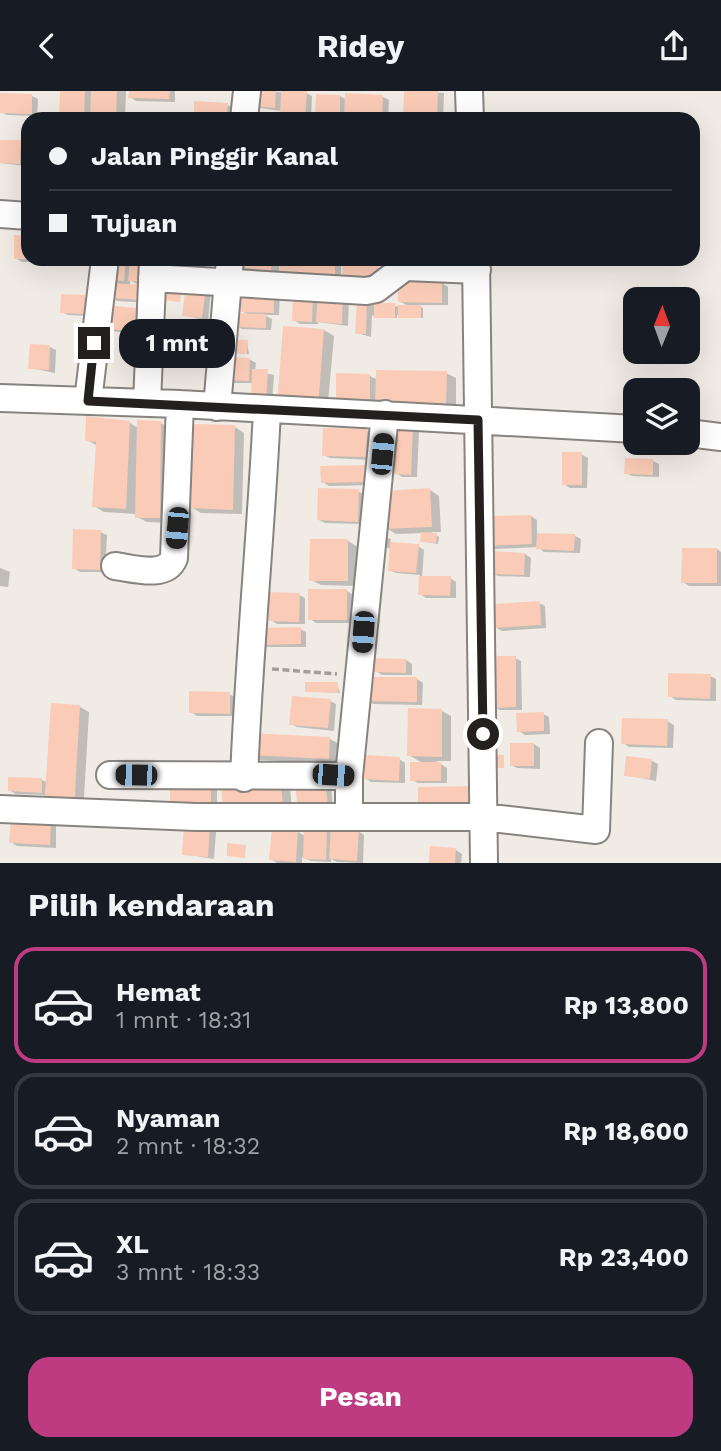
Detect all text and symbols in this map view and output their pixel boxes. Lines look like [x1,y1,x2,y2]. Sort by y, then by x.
icon: back [28,27,66,65]
text: Ridey [317,27,404,65]
icon: share [655,27,693,65]
text: Jalan Pinggir Kanal [91,141,338,171]
text: Tujuan [91,208,177,238]
north arrow [623,287,700,364]
map controls [623,287,700,455]
callout: 1 mnt [119,319,234,367]
route end [78,327,110,359]
text: 1 mnt [146,330,208,357]
button: layers [623,378,700,455]
car [370,432,395,476]
car [165,506,190,550]
car [352,610,375,654]
route start [467,718,499,750]
car [312,763,355,787]
car [115,764,158,786]
text: Pilih kendaraan [28,886,275,924]
icon: car [32,974,95,1037]
text: Hemat [116,977,201,1007]
text: Rp 13,800 [564,990,689,1020]
text: 1 mnt · 18:31 [116,1007,251,1034]
icon: car [32,1100,95,1163]
text: Nyaman [116,1103,220,1133]
text: Rp 18,600 [563,1116,689,1146]
text: 2 mnt · 18:32 [116,1133,260,1160]
icon: car [32,1226,95,1289]
text: XL [116,1229,149,1259]
text: Rp 23,400 [559,1242,689,1272]
text: 3 mnt · 18:33 [116,1259,260,1286]
button: Pesan [28,1357,693,1437]

